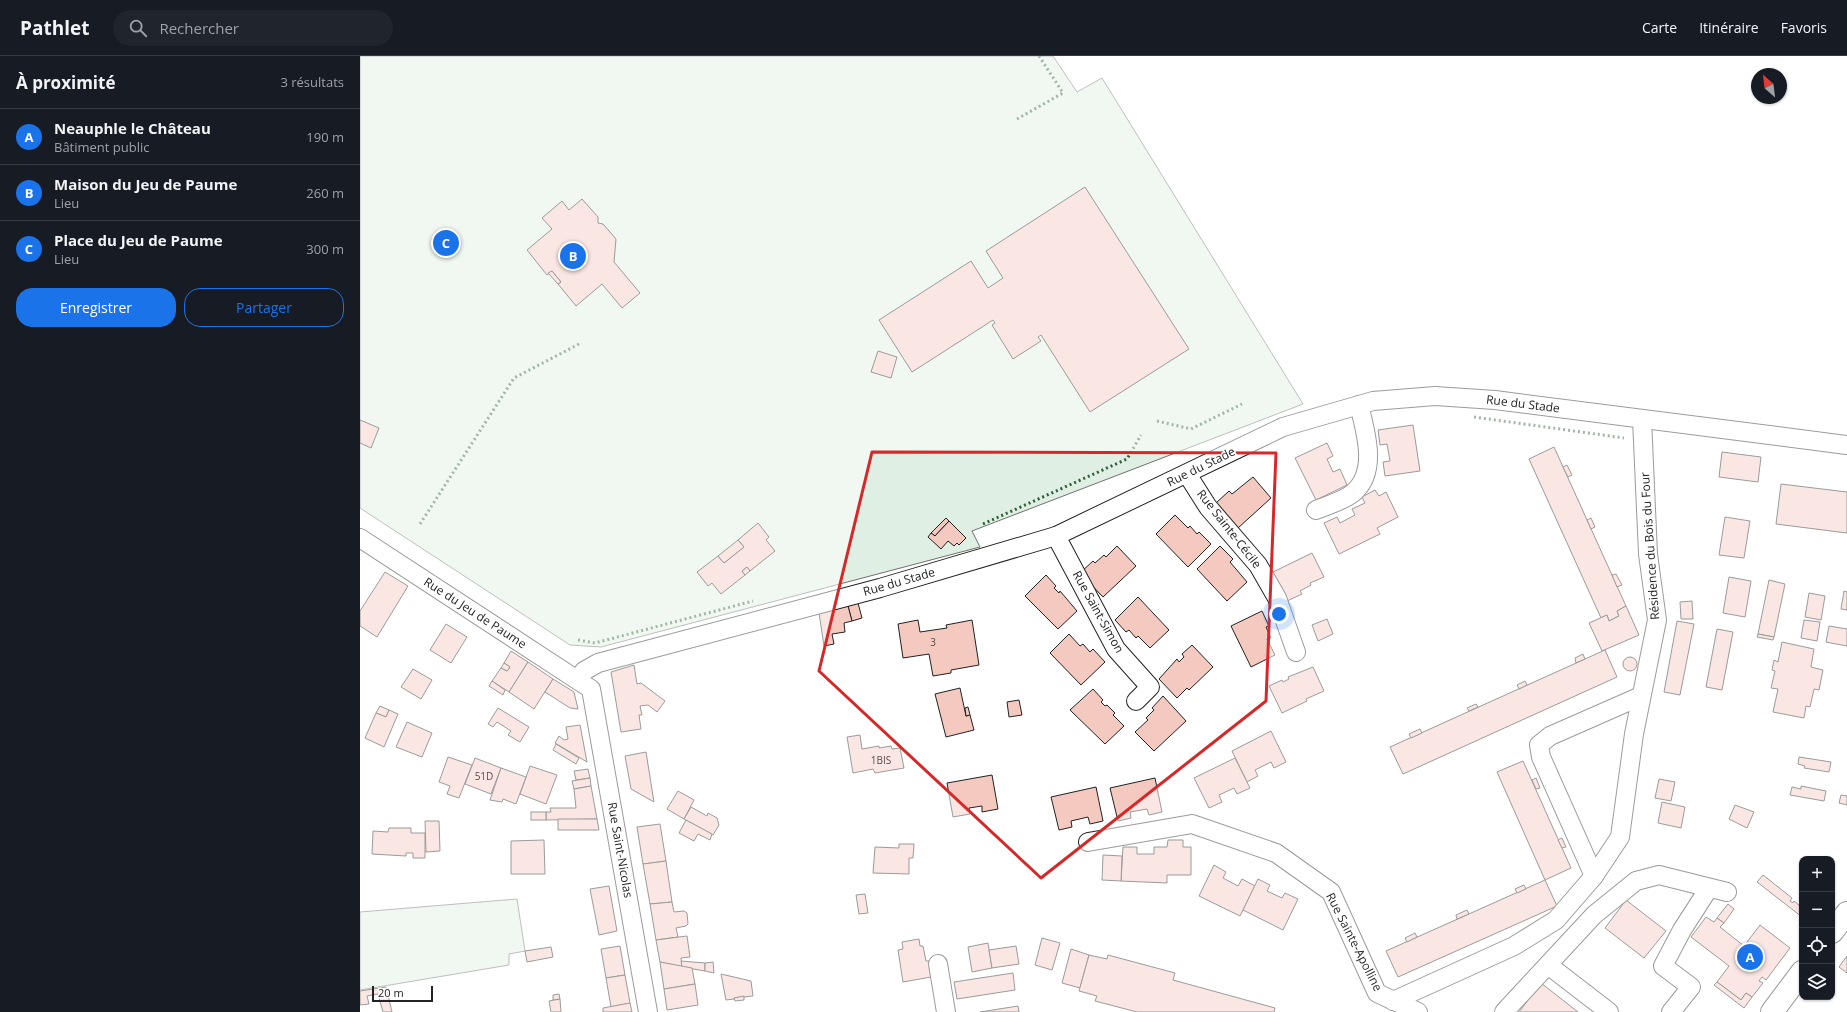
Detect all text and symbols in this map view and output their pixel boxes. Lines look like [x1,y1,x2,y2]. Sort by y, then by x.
search box [113,10,393,46]
text: Pathlet [20,15,89,41]
icon: search [127,17,149,39]
text: Rechercher [159,18,239,38]
text: Carte [1642,18,1677,37]
text: Itinéraire [1699,18,1759,37]
text: Favoris [1781,18,1827,37]
north arrow [1751,68,1787,104]
text: À proximité [16,71,115,94]
text: 3 résultats [280,73,344,91]
text: Neauphle le Château [54,118,211,138]
text: A [25,128,33,146]
text: 190 m [306,128,344,146]
text: Bâtiment public [54,138,150,156]
text: Maison du Jeu de Paume [54,174,237,194]
text: B [25,184,33,202]
text: 260 m [306,184,344,202]
text: Lieu [54,194,79,212]
pin: C [433,228,459,258]
text: Place du Jeu de Paume [54,230,223,250]
text: C [25,240,33,258]
text: 300 m [306,240,344,258]
pin: B [560,241,586,271]
text: Lieu [54,250,79,268]
button: Enregistrer [16,288,176,327]
button: Partager [184,288,344,327]
street label: Rue du Stade [1485,391,1561,416]
street label: Rue du Stade [1164,443,1238,490]
street label: Résidence du Bois du Four [1636,471,1663,620]
street label: Rue Sainte-Cécile [1193,486,1266,572]
street label: Rue du Stade [861,563,937,600]
street label: Rue Saint-Simon [1069,568,1128,656]
street label: Rue du Jeu de Paume [421,573,530,652]
your location [1269,604,1289,624]
house number: 3 [930,635,936,649]
house number: 1BIS [871,753,891,767]
house number: 51D [475,769,493,783]
street label: Rue Saint-Nicolas [604,801,637,899]
map controls [1799,856,1835,1000]
button: + [1799,856,1835,892]
street label: Rue Sainte-Apolline [1322,890,1387,994]
button: − [1799,892,1835,928]
button: locate [1799,928,1835,964]
pin: A [1737,942,1763,972]
button: layers [1799,964,1835,1000]
scale bar [372,984,433,1003]
text: 20 m [378,985,404,1000]

